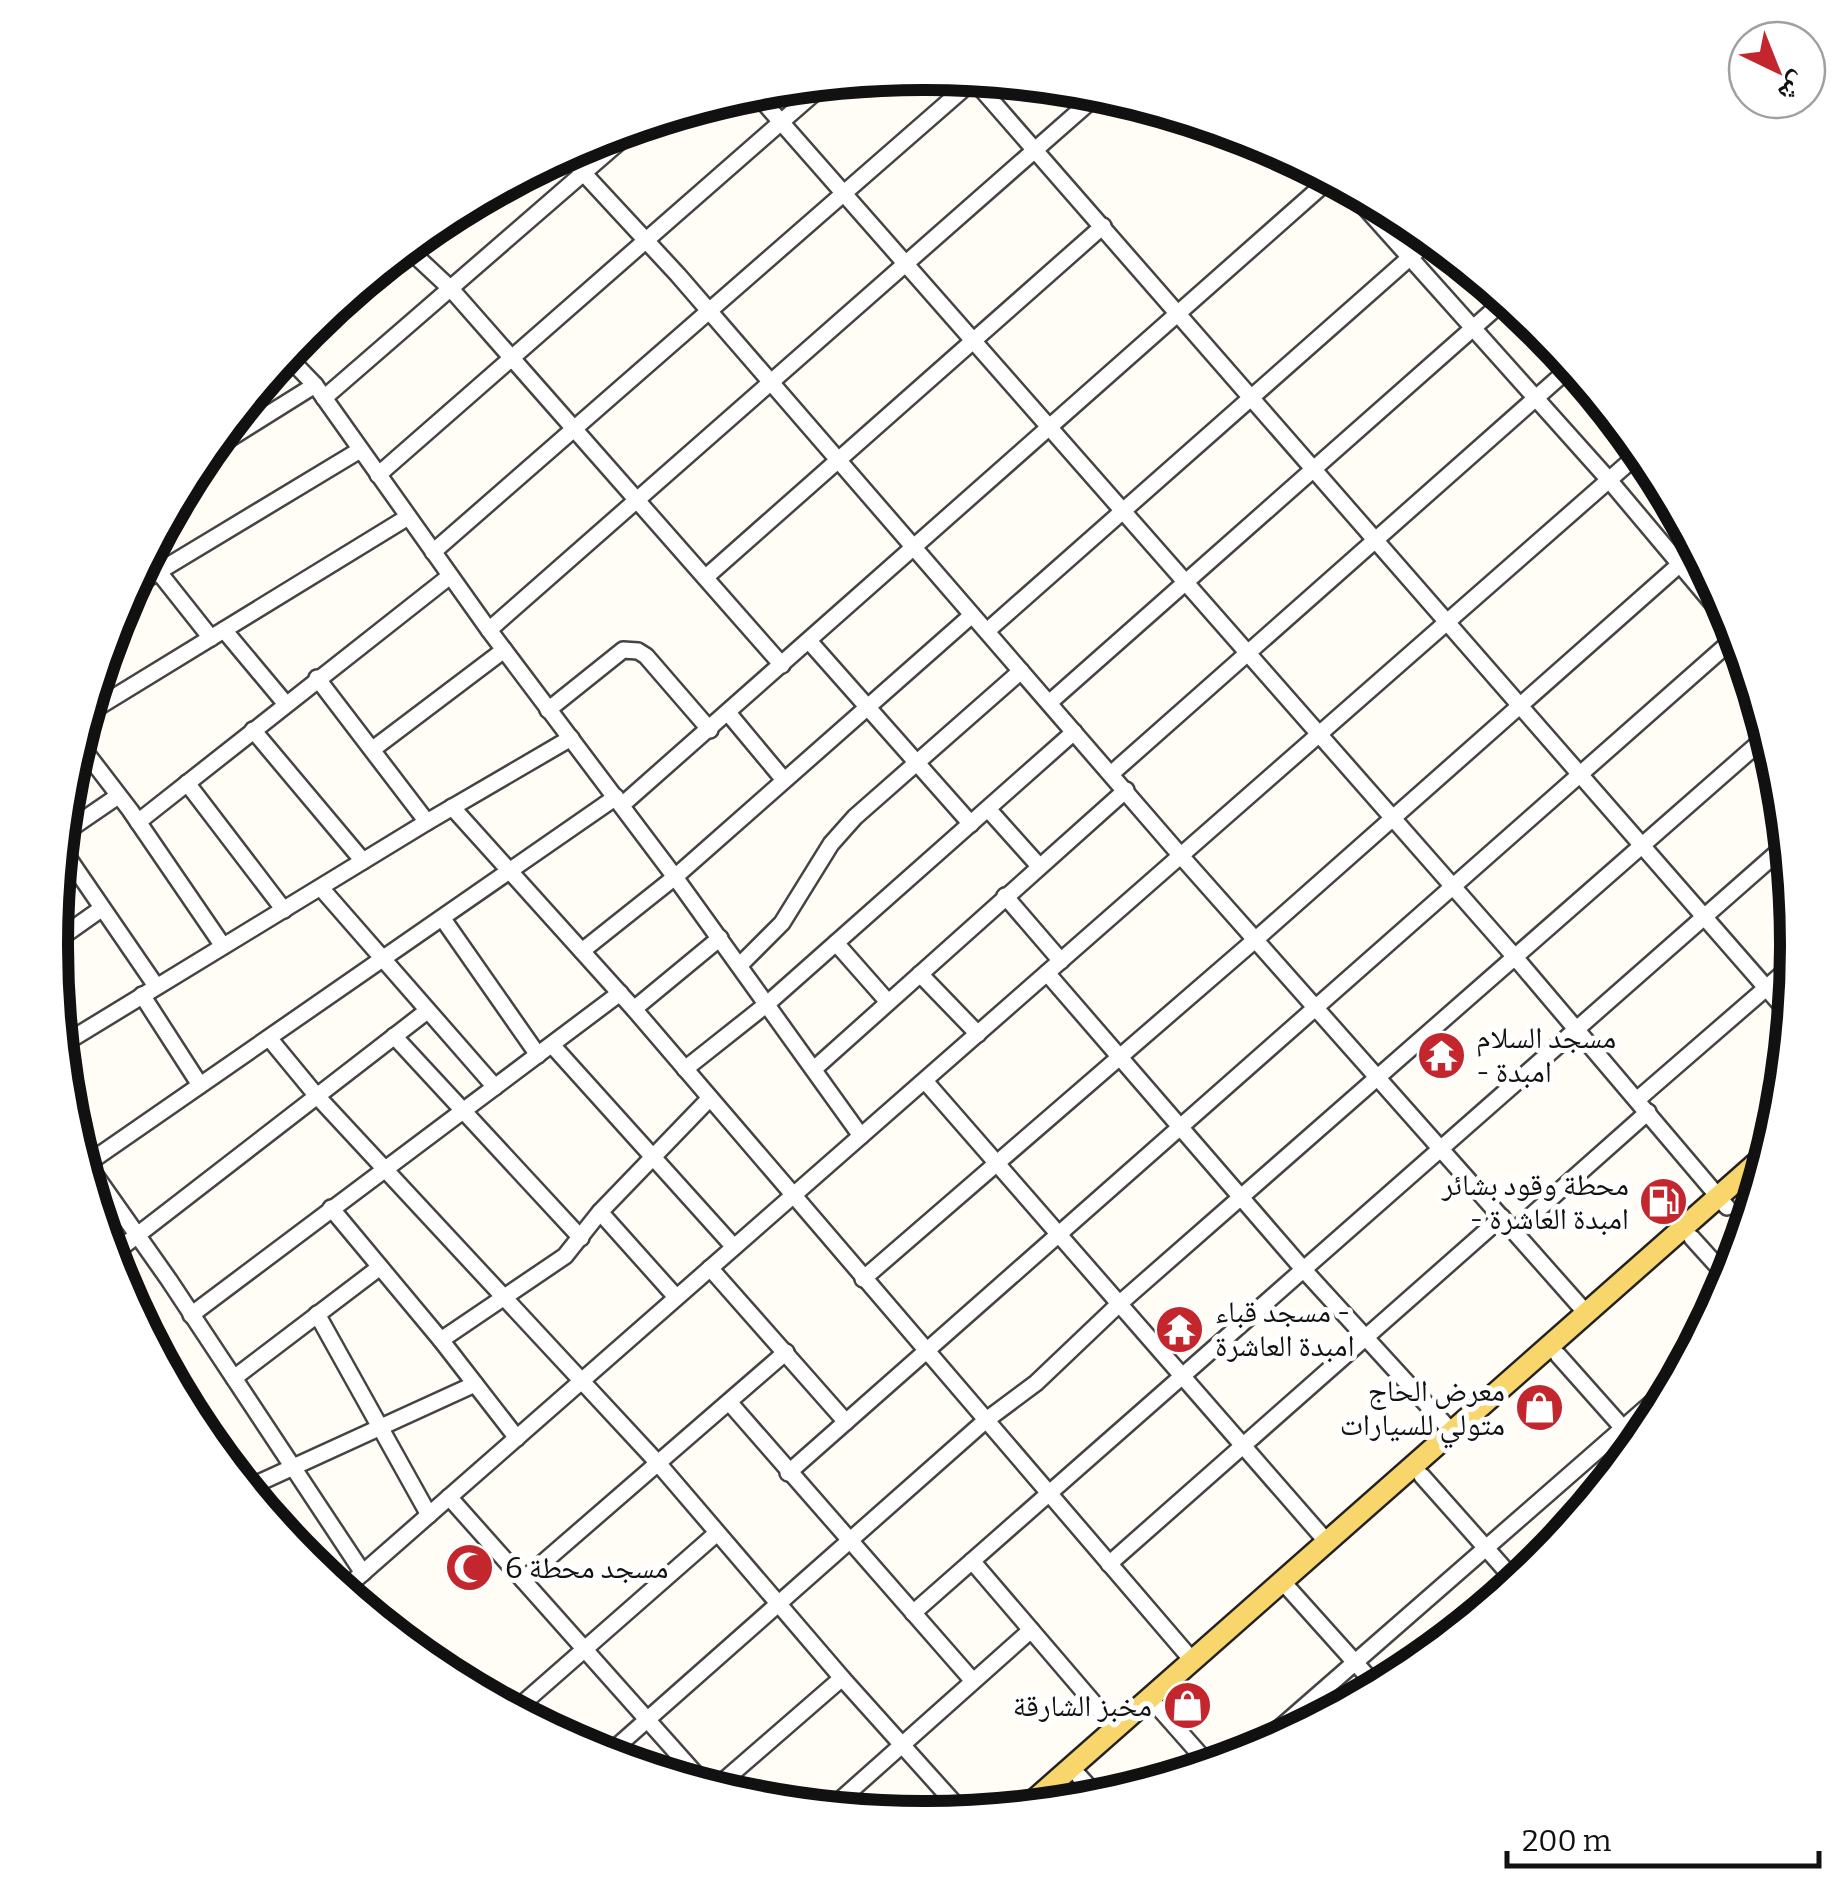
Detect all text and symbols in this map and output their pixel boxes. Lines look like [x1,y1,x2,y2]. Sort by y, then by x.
north arrow [1727,20,1827,120]
text: ش [1772,66,1816,110]
place label: مسجد السلام - امبدة [1476,1020,1616,1090]
temple icon: مسجد السلام - امبدة [1415,1029,1467,1081]
place label: محطة وقود بشائر - امبدة العاشرة [1441,1167,1629,1237]
fuel station icon: محطة وقود بشائر - امبدة العاشرة [1638,1176,1690,1228]
place label: مسجد قباء - امبدة العاشرة [1215,1294,1355,1364]
temple icon: مسجد قباء - امبدة العاشرة [1154,1303,1206,1355]
place label: معرض الحاج متولي للسيارات [1340,1373,1505,1449]
shop icon: معرض الحاج متولي للسيارات [1514,1382,1566,1434]
mosque icon: مسجد محطة 6 [444,1542,496,1594]
place label: مسجد محطة 6 [505,1550,669,1586]
shop icon: مخبز الشارقة [1161,1680,1213,1732]
place label: مخبز الشارقة [1013,1688,1152,1724]
scale bar [1507,1806,1820,1868]
text: 200 m [1522,1823,1612,1859]

